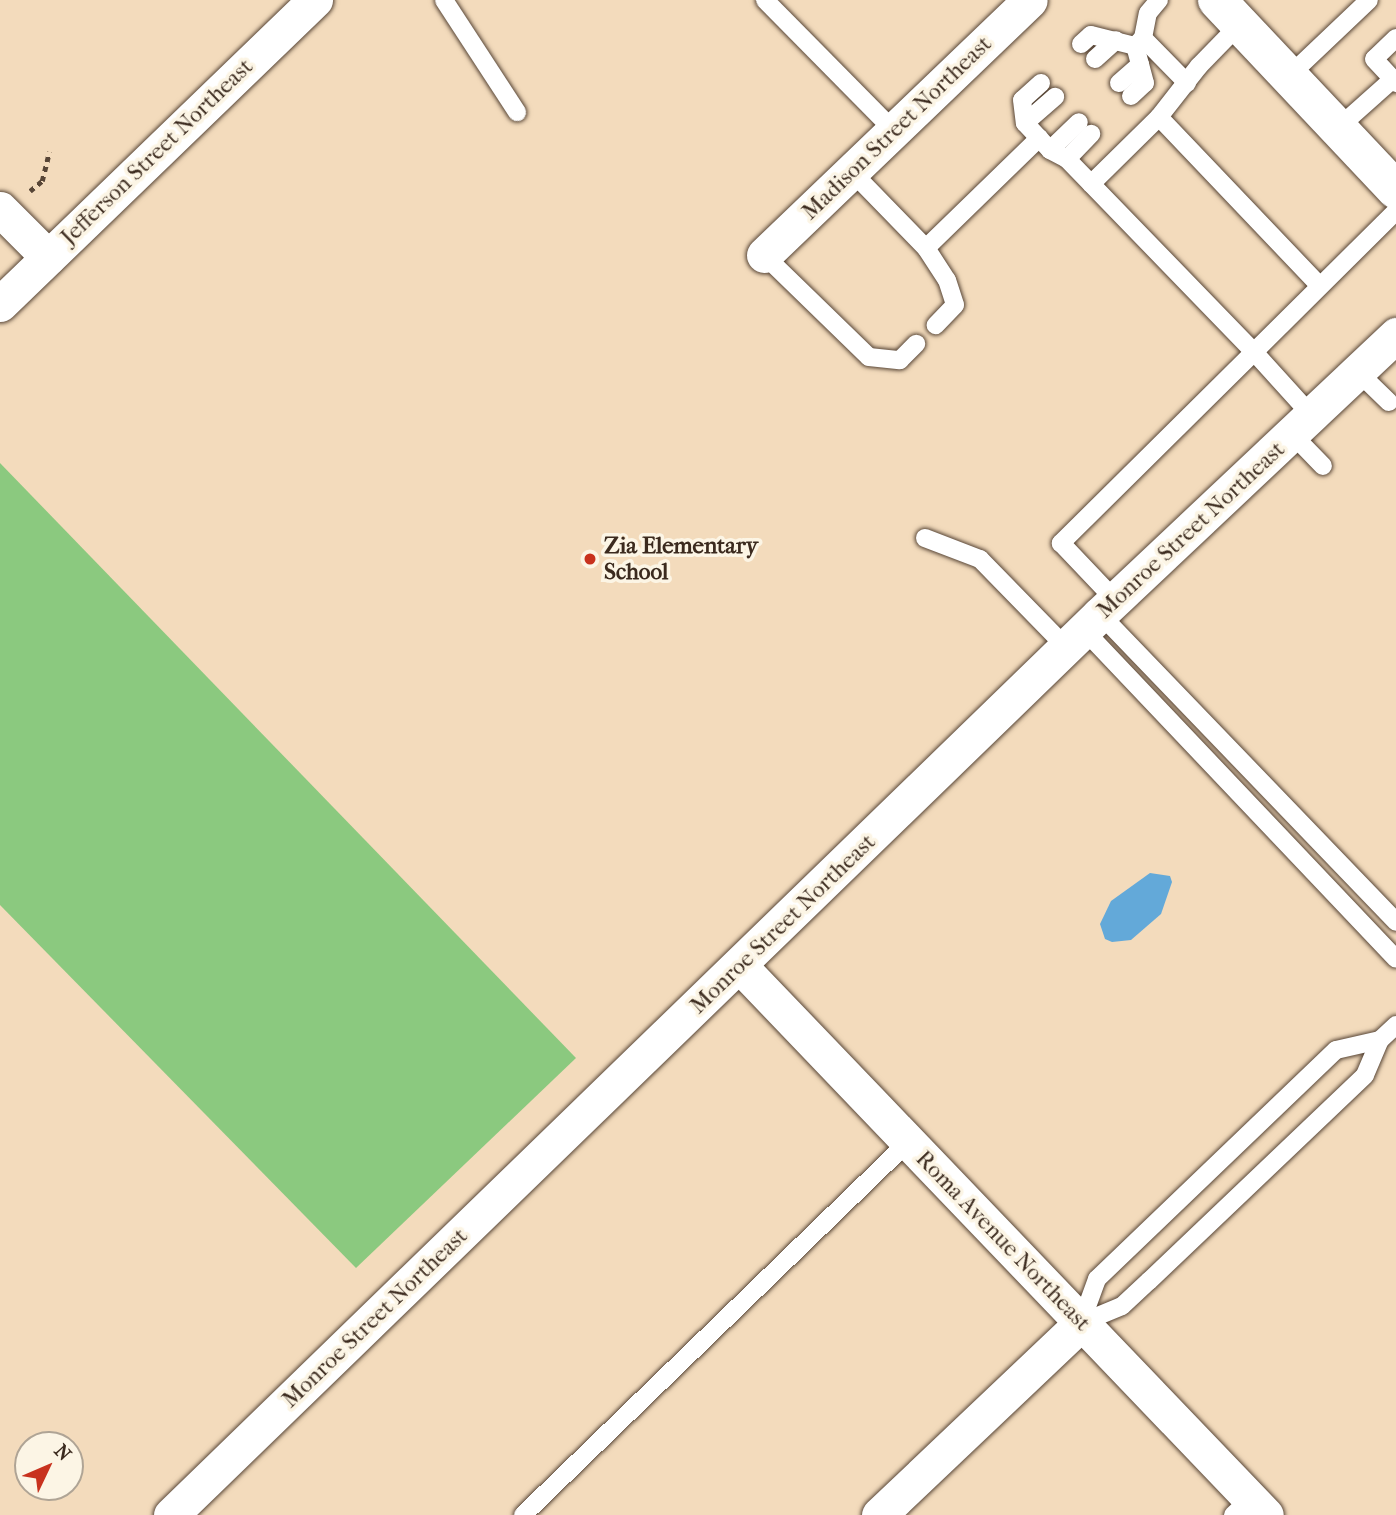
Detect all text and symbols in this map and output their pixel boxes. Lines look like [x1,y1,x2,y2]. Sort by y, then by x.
street label: Madison Street Northeast [796,30,998,226]
street label: Jefferson Street Northeast [55,53,259,251]
street label: Monroe Street Northeast [1091,436,1291,624]
place label: Zia Elementary School [604,532,758,586]
marker: Zia Elementary School [582,551,598,567]
street label: Monroe Street Northeast [685,828,881,1020]
street label: Roma Avenue Northeast [910,1145,1096,1337]
street label: Monroe Street Northeast [277,1222,473,1414]
north arrow [14,1431,84,1501]
text: N [50,1440,76,1466]

